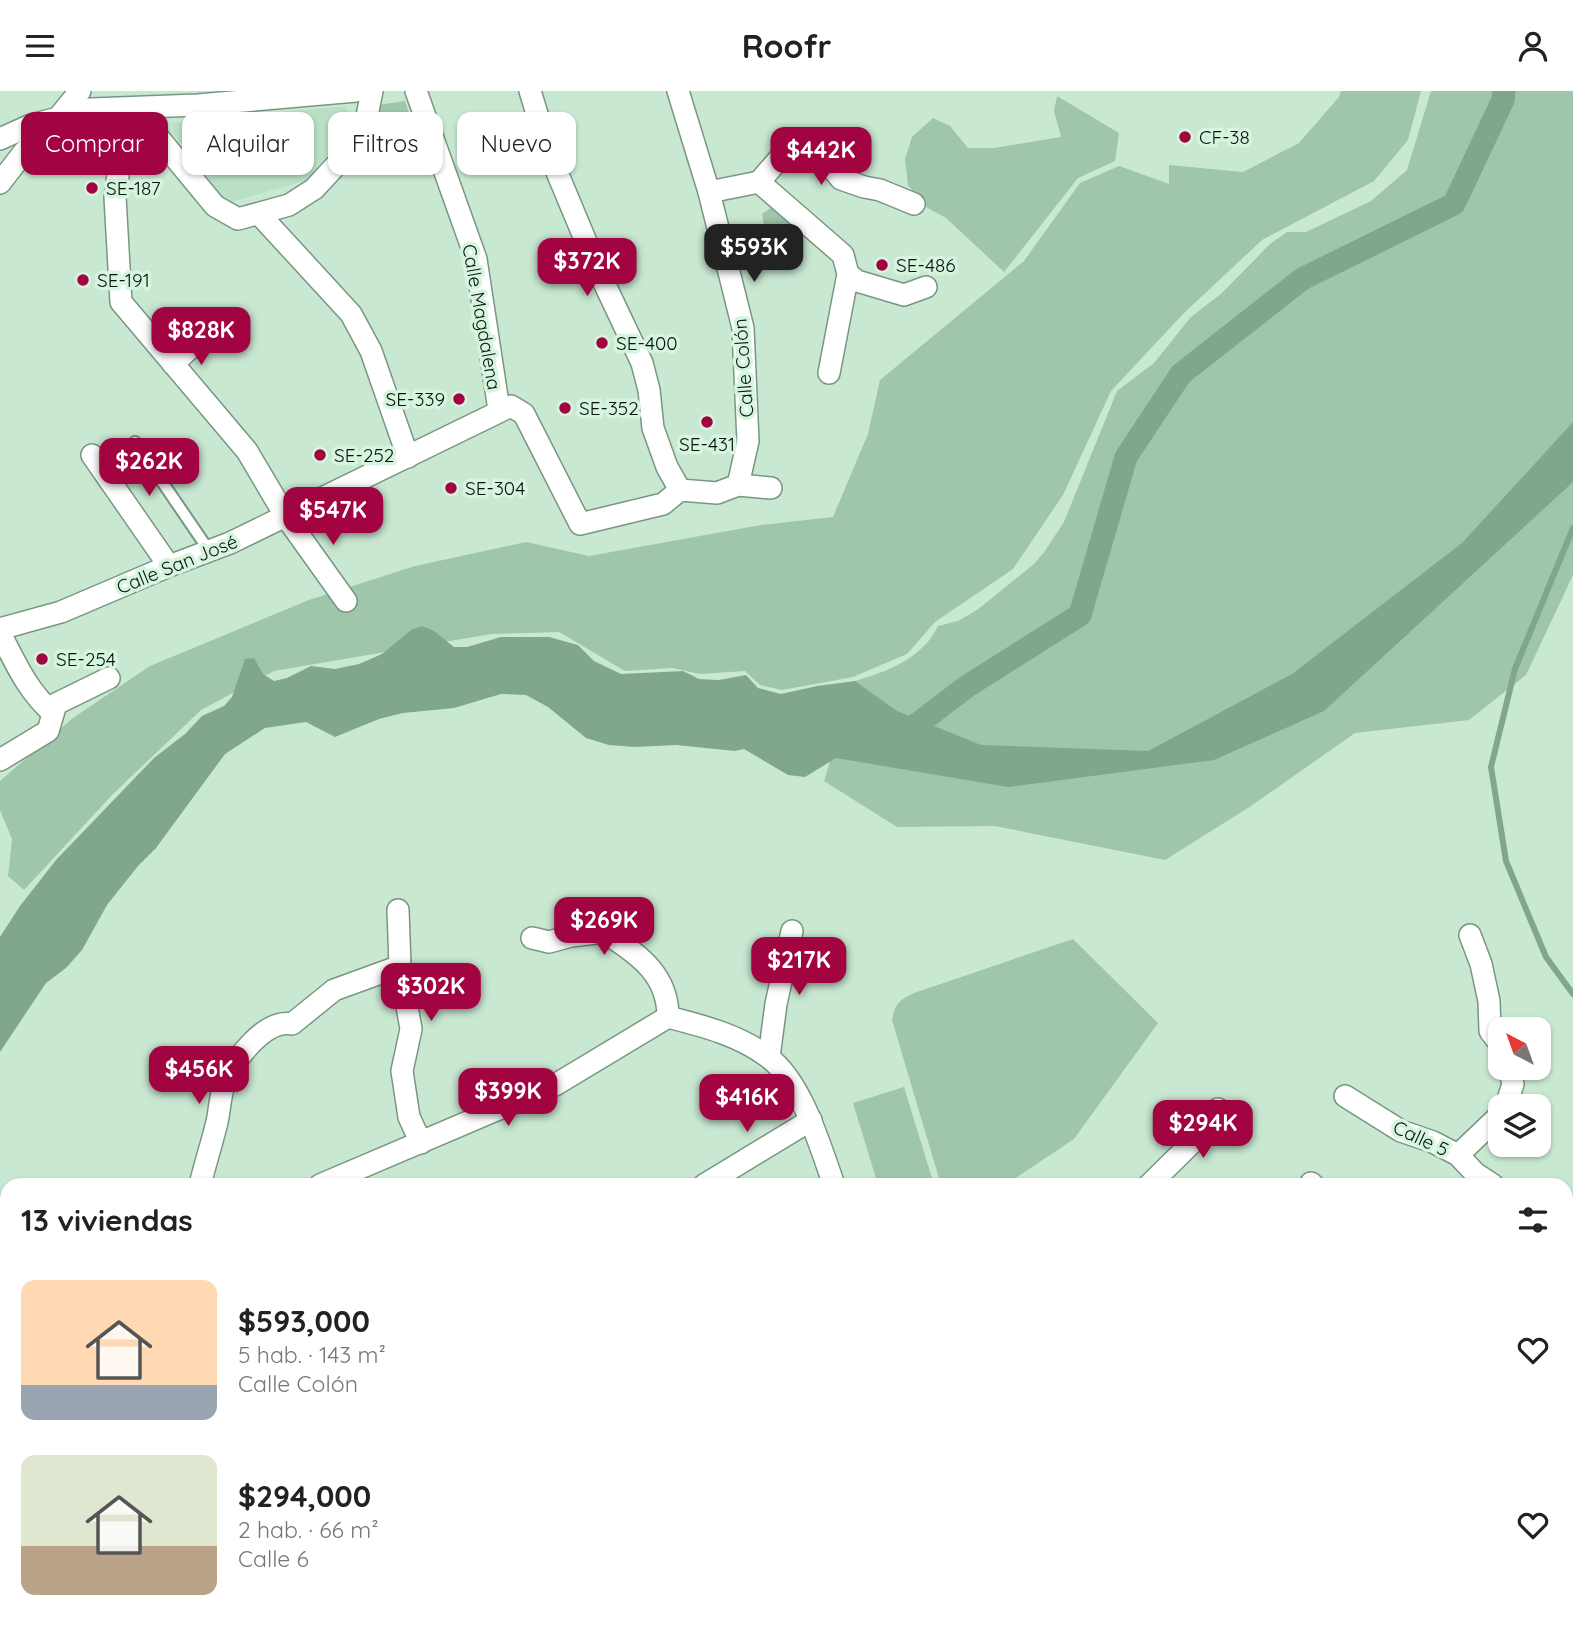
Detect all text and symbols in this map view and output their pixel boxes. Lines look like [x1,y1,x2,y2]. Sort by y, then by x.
text: Roofr [742,26,831,66]
icon: menu [21,27,59,65]
icon: person [1514,27,1552,65]
chip: Comprar [21,112,168,175]
chip: Alquilar [182,112,314,175]
chip: Filtros [328,112,443,175]
chip: Nuevo [457,112,576,175]
place label: CF-38 [1199,125,1250,149]
pin: $442K [772,127,870,187]
marker: CF-38 [1177,129,1193,145]
text: $442K [787,135,855,164]
place label: SE-187 [106,176,161,200]
marker: SE-187 [84,180,100,196]
pin: $593K [705,225,803,284]
text: $593K [720,232,788,261]
pin: $372K [538,239,636,298]
street label: Calle Magdalena [457,242,507,392]
text: $372K [554,246,620,275]
place label: SE-486 [896,253,955,277]
marker: SE-486 [874,257,890,273]
place label: SE-191 [97,268,150,292]
marker: SE-191 [75,272,91,288]
pin: $828K [152,307,250,367]
text: $828K [167,315,235,344]
street label: Calle Colón [728,318,758,418]
place label: SE-400 [616,331,678,355]
marker: SE-400 [594,335,610,351]
place label: SE-339 [386,387,445,411]
marker: SE-339 [451,391,467,407]
place label: SE-352 [579,396,639,420]
marker: SE-352 [557,400,573,416]
marker: SE-431 [699,414,715,430]
place label: SE-431 [679,432,735,456]
pin: $262K [100,439,198,498]
place label: SE-252 [334,443,394,467]
text: $262K [115,446,183,475]
marker: SE-252 [312,447,328,463]
place label: SE-304 [465,476,525,500]
marker: SE-304 [443,480,459,496]
pin: $547K [284,487,382,547]
text: $547K [299,495,367,524]
street label: Calle San José [113,529,241,599]
place label: SE-254 [56,647,116,671]
marker: SE-254 [34,651,50,667]
pin: $269K [555,897,653,957]
text: $269K [570,905,638,934]
pin: $217K [750,937,848,997]
text: $217K [767,945,831,974]
pin: $302K [382,963,480,1023]
text: $302K [397,971,465,1000]
north arrow [1488,1017,1550,1080]
map controls [1488,1017,1551,1157]
pin: $456K [150,1047,248,1106]
text: $456K [165,1054,233,1083]
pin: $399K [459,1069,557,1128]
pin: $416K [698,1075,796,1134]
text: $399K [474,1076,542,1105]
text: $416K [715,1082,779,1111]
button: layers [1488,1094,1551,1157]
pin: $294K [1154,1101,1252,1160]
text: $294K [1169,1108,1237,1137]
street label: Calle 5 [1389,1115,1453,1161]
text: 13 viviendas [21,1201,193,1239]
icon: filters [1514,1201,1552,1239]
text: $593,000 [238,1302,370,1340]
icon: home [77,1308,161,1392]
icon: heart [1514,1331,1552,1369]
text: 5 hab. · 143 m² [238,1340,386,1369]
text: Calle Colón [238,1369,358,1398]
text: $294,000 [238,1477,371,1515]
icon: home [77,1483,161,1567]
icon: heart [1514,1506,1552,1544]
text: 2 hab. · 66 m² [238,1515,378,1544]
text: Calle 6 [238,1544,309,1573]

